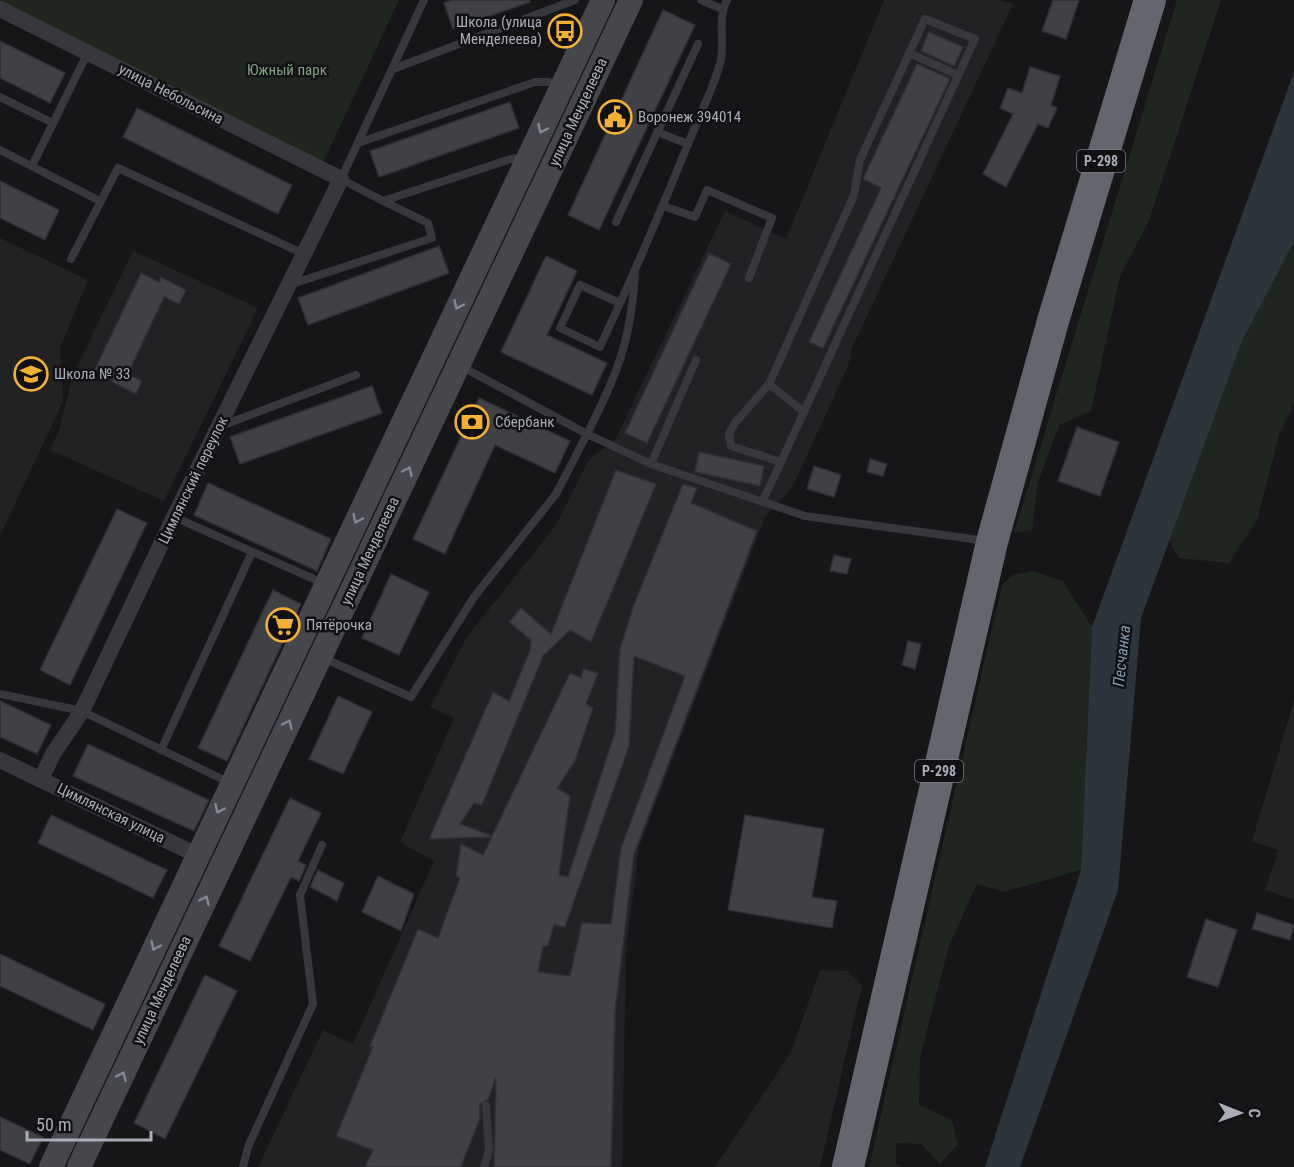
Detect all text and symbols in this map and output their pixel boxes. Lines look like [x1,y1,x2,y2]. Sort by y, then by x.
place label: Школа (улица Менделеева) [456,13,542,48]
bus stop icon: Школа (улица Менделеева) [547,13,583,49]
street label: улица Менделеева [545,55,611,169]
street label: улица Небольсина [116,60,226,128]
park label: Южный парк [247,61,327,79]
public building icon: Воронеж 394014 [597,99,633,135]
place label: Воронеж 394014 [638,108,741,126]
one-way arrow [537,122,549,133]
road number: Р-298 [1077,150,1125,172]
one-way arrow [454,298,466,309]
school or university icon: Школа № 33 [13,356,49,392]
place label: Школа № 33 [54,365,131,383]
bank icon: Сбербанк [454,404,490,440]
street label: Цимлянский переулок [154,413,232,547]
place label: Сбербанк [495,413,555,431]
one-way arrow [400,467,412,478]
street label: улица Менделеева [337,494,403,608]
one-way arrow [352,512,364,523]
supermarket icon: Пятёрочка [265,607,301,643]
place label: Пятёрочка [306,616,372,634]
water label: Песчанка [1109,624,1134,688]
one-way arrow [281,719,293,730]
road number: Р-298 [915,760,963,782]
street label: Цимлянская улица [54,779,168,847]
one-way arrow [214,802,226,813]
one-way arrow [197,895,209,906]
street label: улица Менделеева [129,933,195,1047]
one-way arrow [150,939,162,950]
one-way arrow [114,1072,126,1083]
north arrow [1210,1083,1270,1143]
scale bar [27,1104,152,1142]
text: С [1245,1109,1264,1118]
text: 50 m [36,1114,71,1135]

